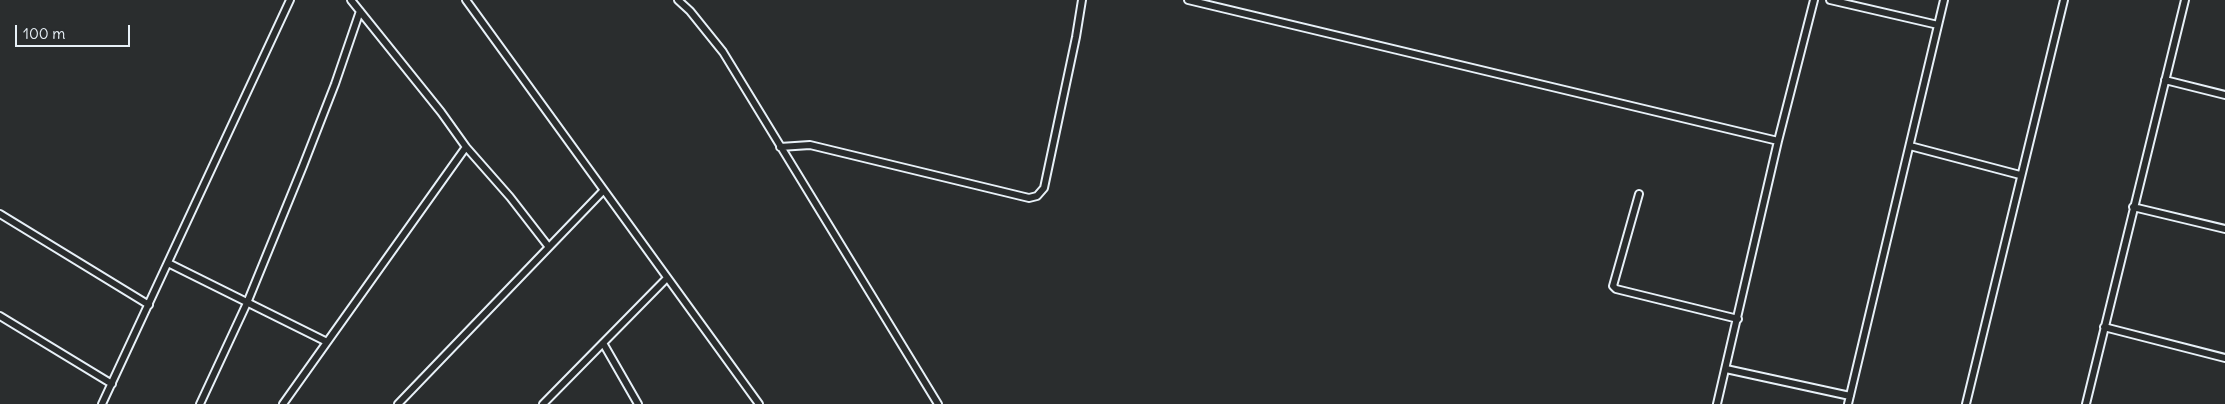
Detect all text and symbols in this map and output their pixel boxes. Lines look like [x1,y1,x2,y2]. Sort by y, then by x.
scale bar [18,15,132,47]
text: 100 m [23,24,65,43]

